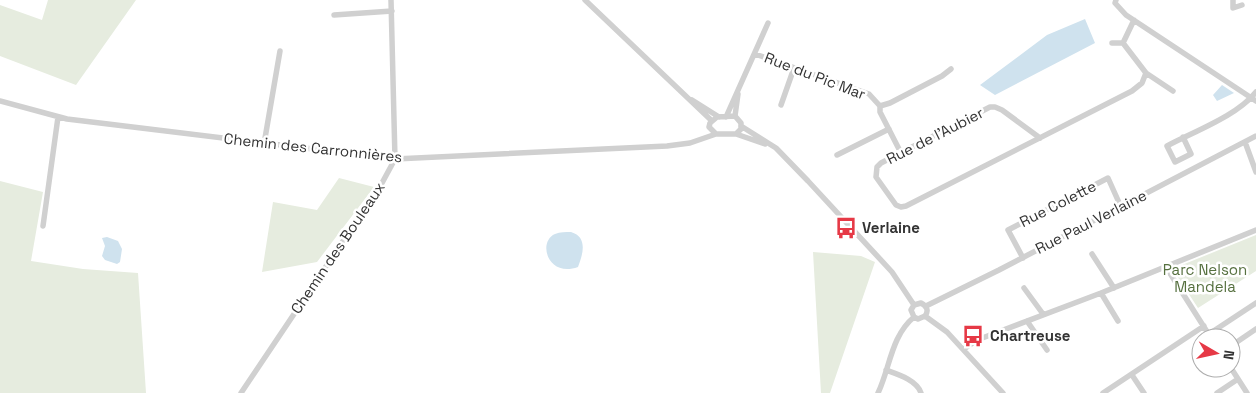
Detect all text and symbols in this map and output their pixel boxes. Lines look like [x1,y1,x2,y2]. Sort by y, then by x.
street label: Rue du Pic Mar [762,48,869,104]
street label: Rue de l'Aubier [883,103,987,168]
street label: Chemin des Carronnières [223,129,403,166]
street label: Rue Colette [1016,176,1099,231]
street label: Chemin des Bouleaux [286,178,389,317]
street label: Rue Paul Verlaine [1032,185,1150,258]
bus stop icon: Verlaine [833,215,859,241]
place label: Verlaine [862,218,920,237]
park label: Parc Nelson Mandela [1163,260,1247,296]
bus stop icon: Chartreuse [960,323,986,349]
place label: Chartreuse [990,326,1071,345]
north arrow [1191,328,1241,378]
text: N [1219,349,1238,361]

